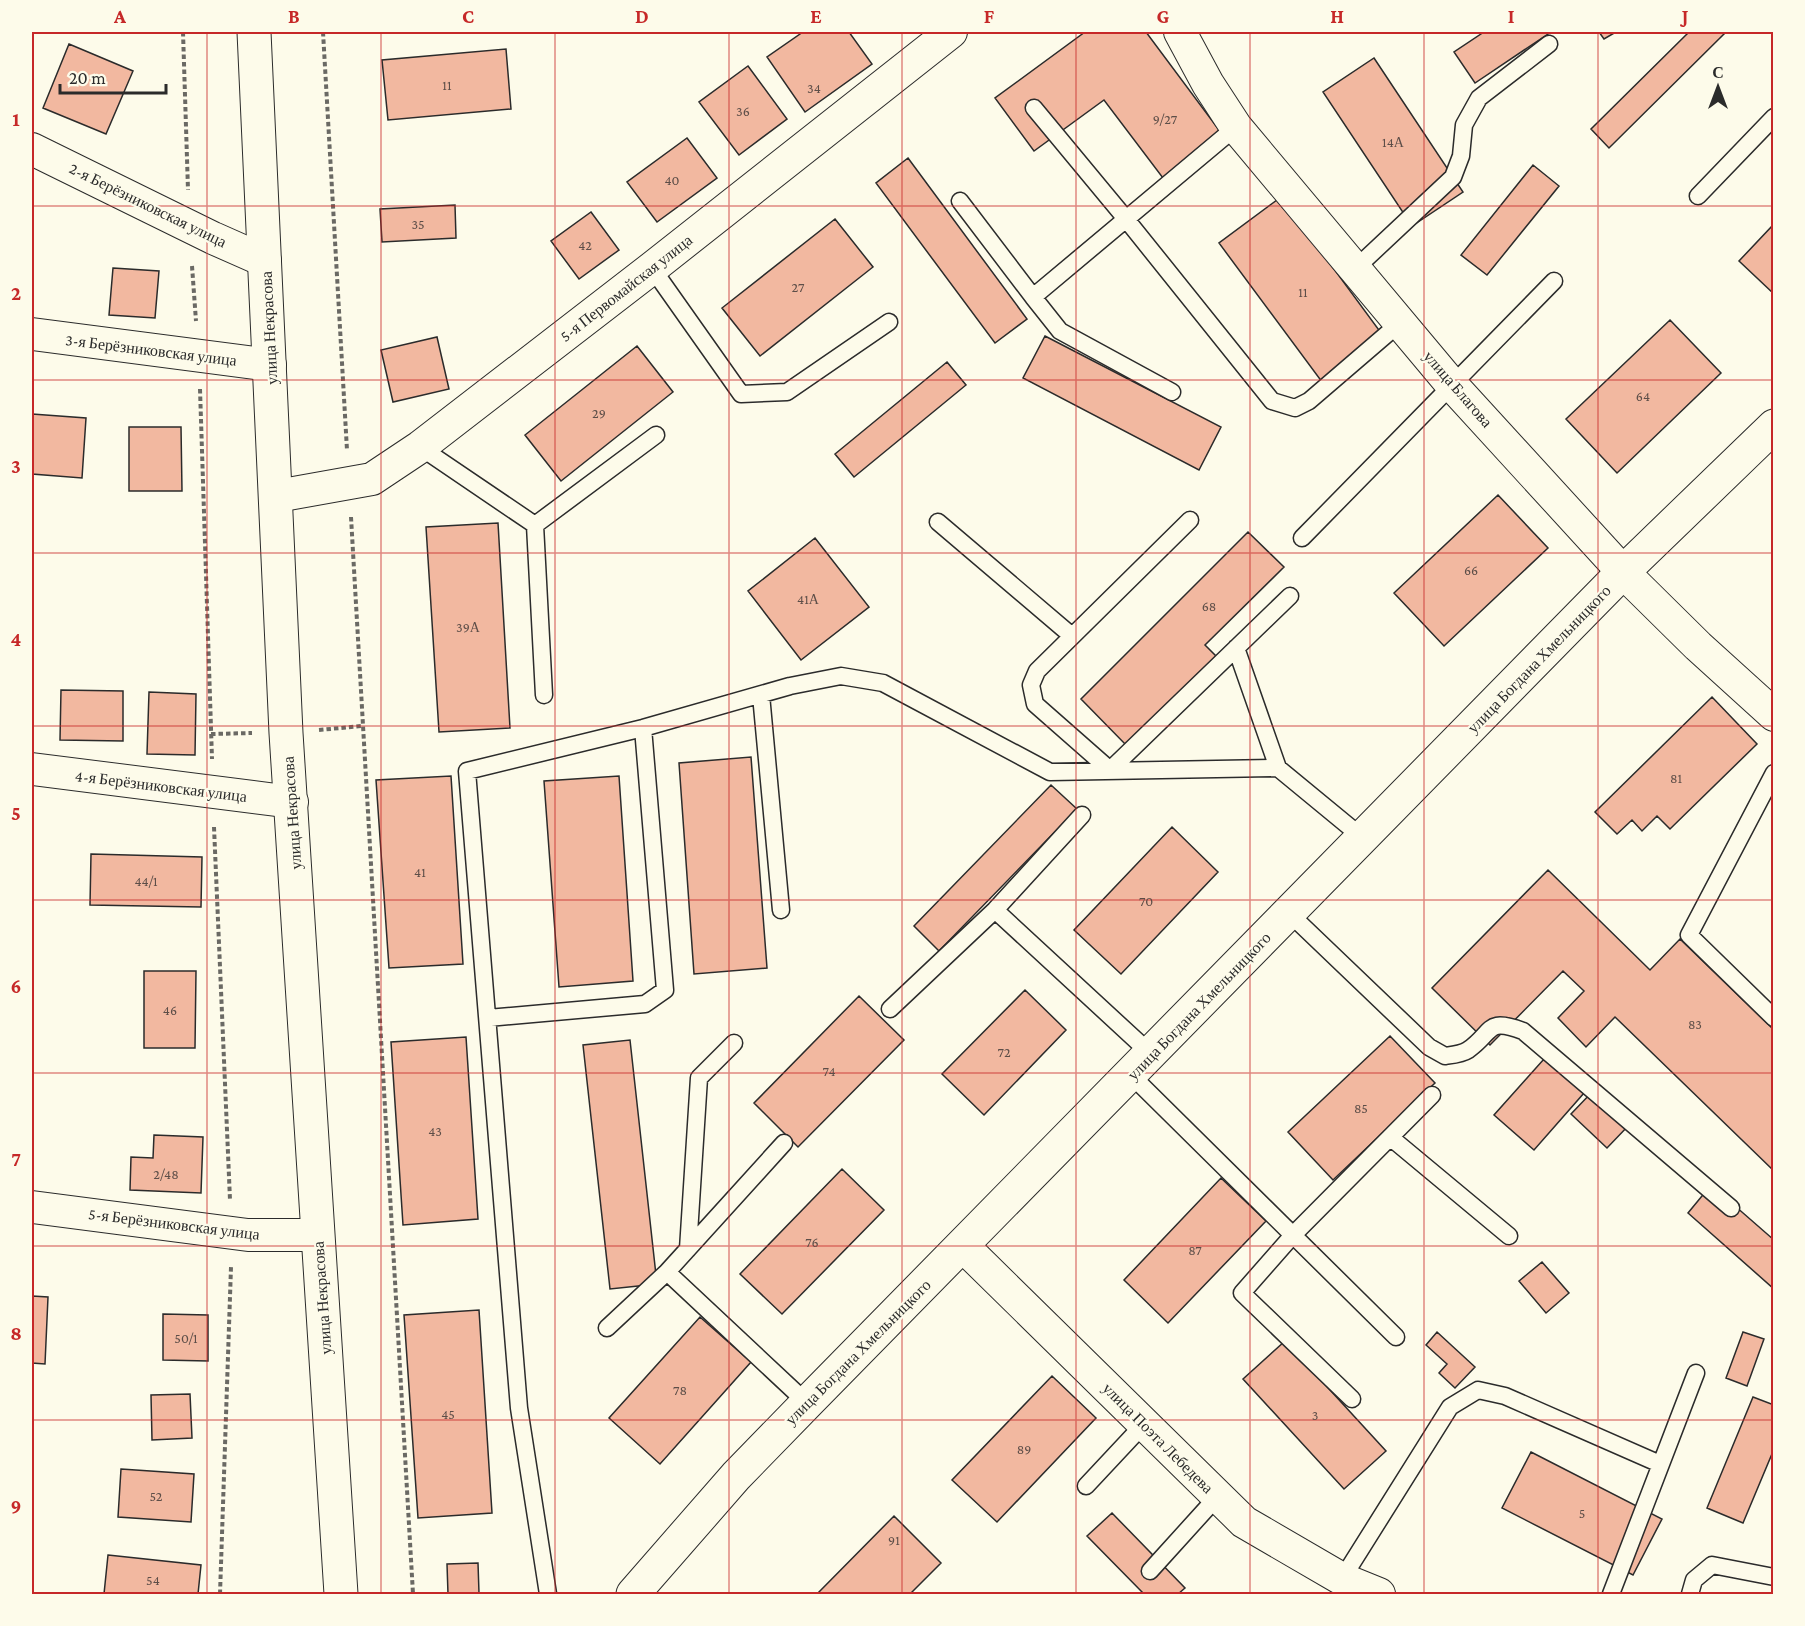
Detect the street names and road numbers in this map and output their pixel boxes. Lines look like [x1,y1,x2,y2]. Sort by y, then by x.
street label: 2-я Берёзниковская улица [66,160,229,251]
street label: 5-я Первомайская улица [557,231,696,346]
street label: улица Некрасова [258,271,281,385]
street label: 3-я Берёзниковская улица [64,331,238,370]
street label: улица Благова [1420,348,1496,431]
street label: улица Богдана Хмельницкого [1464,582,1615,737]
street label: улица Некрасова [280,756,305,870]
street label: 4-я Берёзниковская улица [74,767,248,806]
street label: улица Богдана Хмельницкого [1124,929,1275,1084]
street label: 5-я Берёзниковская улица [87,1205,261,1244]
street label: улица Некрасова [310,1241,335,1355]
street label: улица Богдана Хмельницкого [782,1276,935,1429]
street label: улица Поэта Лебедева [1099,1379,1217,1497]

